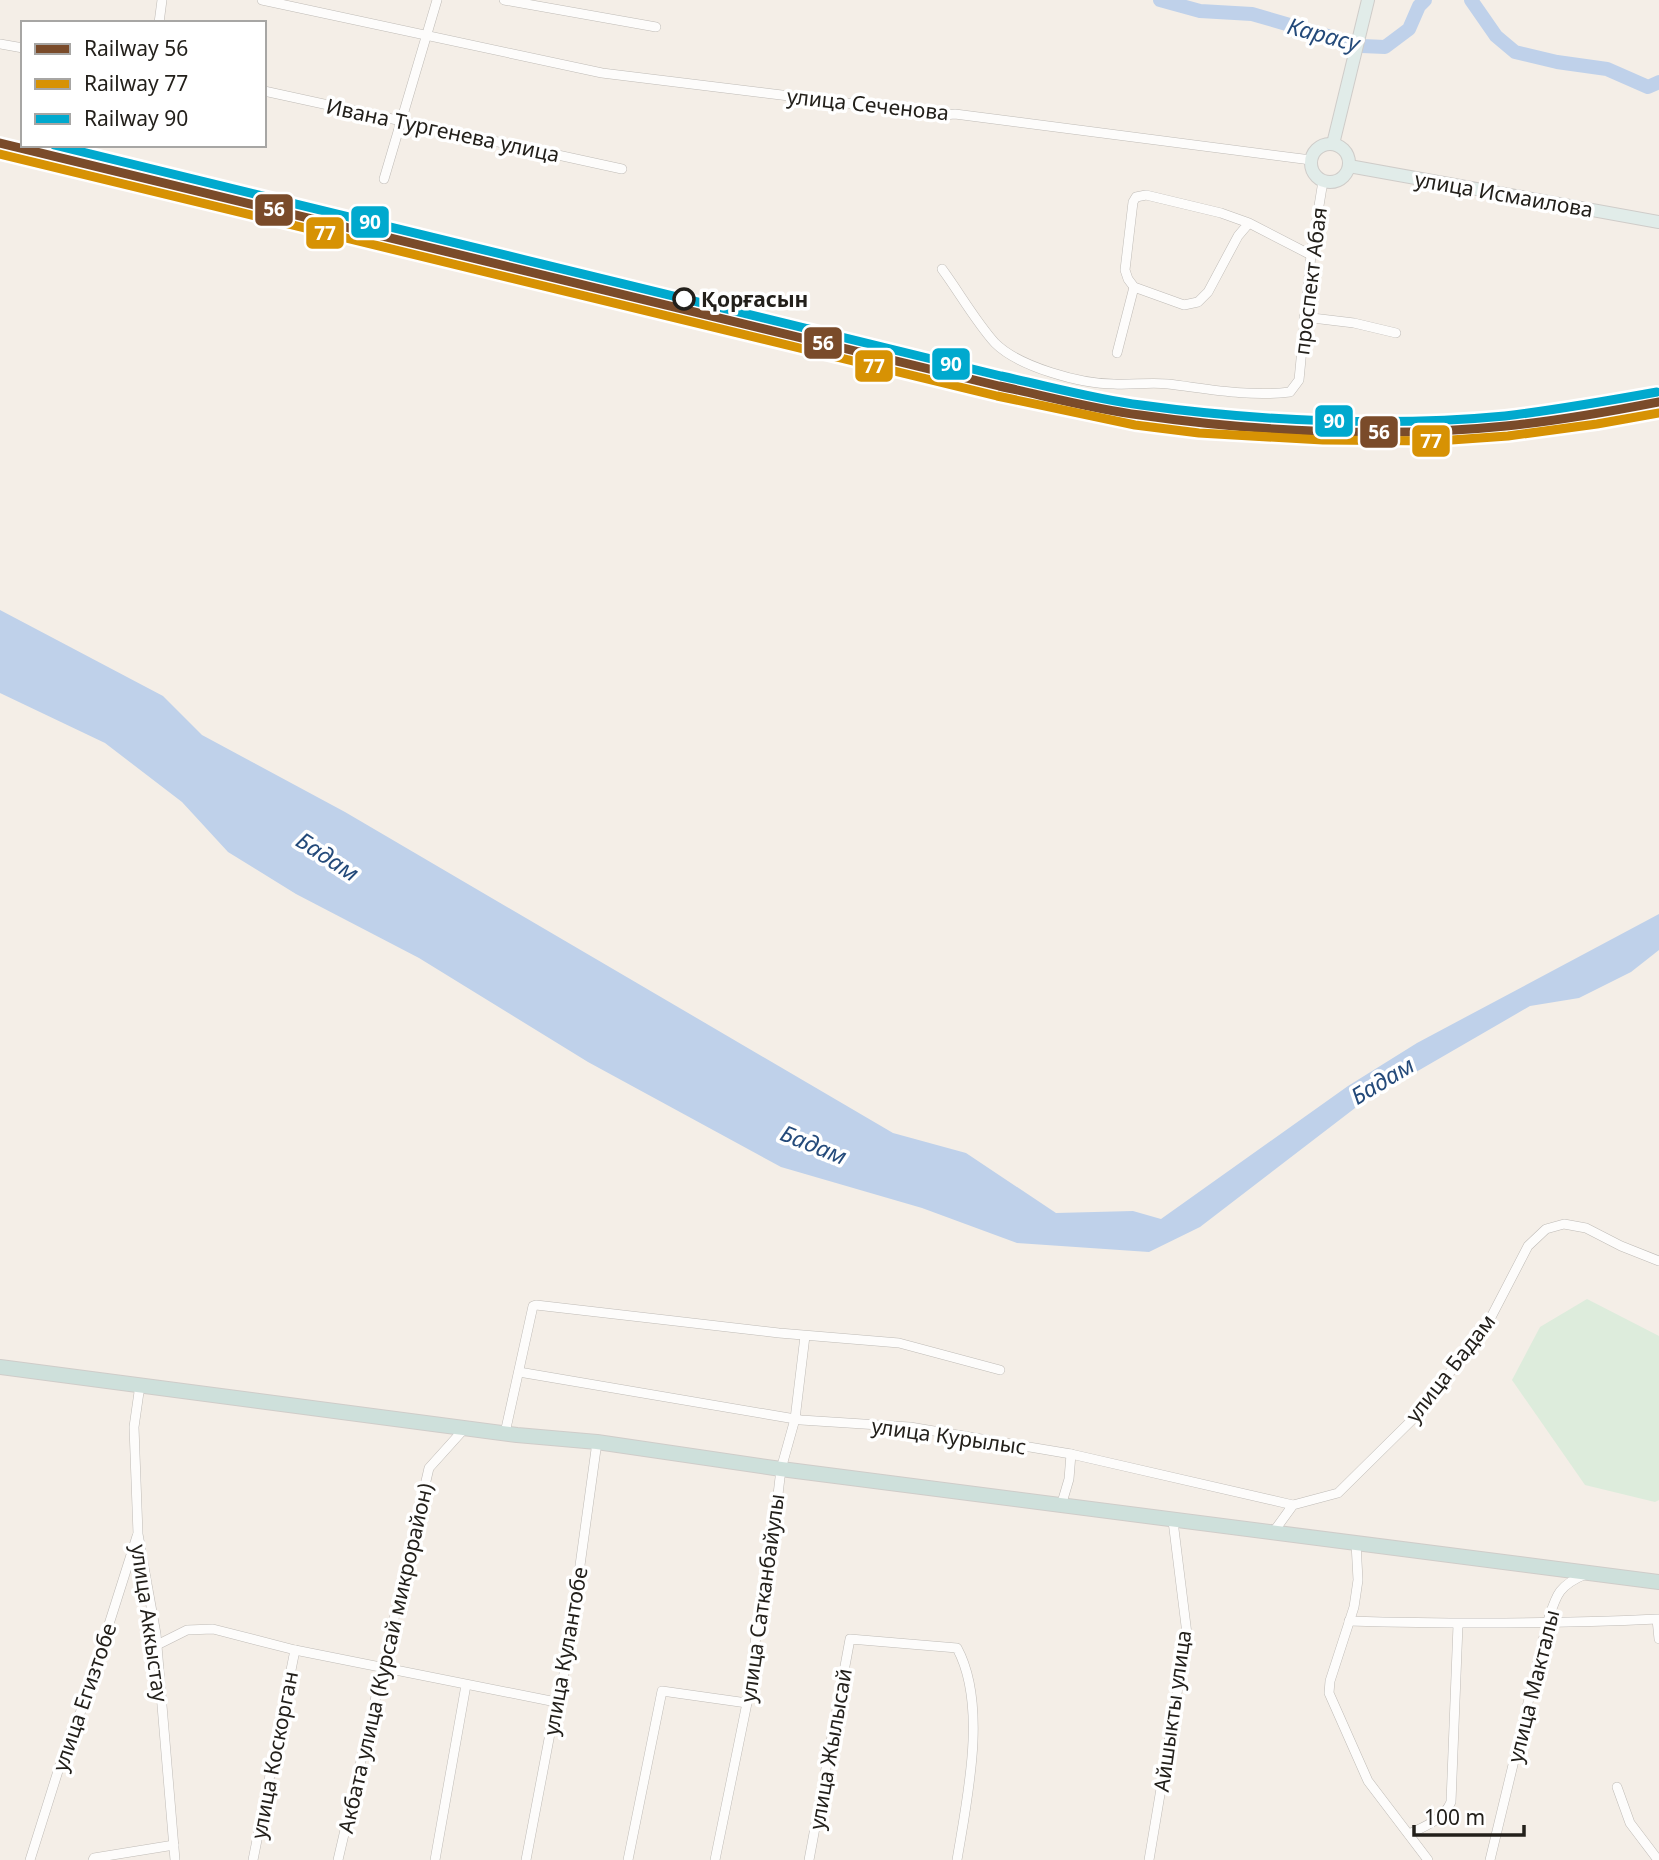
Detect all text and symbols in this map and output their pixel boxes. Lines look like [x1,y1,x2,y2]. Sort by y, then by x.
water label: Карасу [1284,9,1365,59]
legend [21,21,266,147]
text: Railway 56 [84,34,188,62]
text: Railway 77 [84,69,188,97]
street label: улица Сеченова [786,82,950,126]
street label: Ивана Тургенева улица [324,92,562,168]
text: Railway 90 [84,104,188,132]
street label: улица Исмаилова [1413,165,1595,223]
line badge: 56 [254,193,294,227]
text: 56 [263,196,285,222]
line badge: 90 [350,205,390,239]
street label: проспект Абая [1287,205,1333,357]
text: 90 [359,209,381,235]
line badge: 77 [305,216,345,250]
text: 77 [314,220,336,246]
place label: Қорғасын [701,285,808,313]
marker: Қорғасын [673,288,695,310]
line badge: 56 [803,326,843,360]
text: 56 [812,330,834,356]
line badge: 90 [931,347,971,381]
line badge: 77 [854,349,894,383]
text: 90 [940,351,962,377]
text: 77 [863,353,885,379]
line badge: 90 [1314,404,1354,438]
text: 90 [1323,408,1345,434]
line badge: 56 [1359,415,1399,449]
text: 56 [1368,419,1390,445]
line badge: 77 [1411,424,1451,458]
text: 77 [1420,428,1442,454]
water label: Бадам [290,824,366,888]
water label: Бадам [1344,1049,1420,1111]
water label: Бадам [776,1116,852,1172]
street label: улица Бадам [1399,1308,1501,1428]
street label: улица Курылыс [870,1411,1028,1461]
street label: Акбата улица (Курсай микрорайон) [331,1480,439,1836]
street label: улица Сатканбайулы [734,1492,790,1704]
street label: улица Аккыстау [125,1542,175,1704]
street label: улица Кулантобе [536,1565,594,1737]
street label: улица Макталы [1500,1607,1566,1765]
street label: улица Егизтобе [46,1619,122,1775]
street label: Айшыкты улица [1147,1628,1197,1794]
street label: улица Жылысай [802,1666,858,1832]
street label: улица Коскорган [244,1669,304,1841]
scale bar [1414,1794,1524,1838]
text: 100 m [1424,1803,1485,1831]

